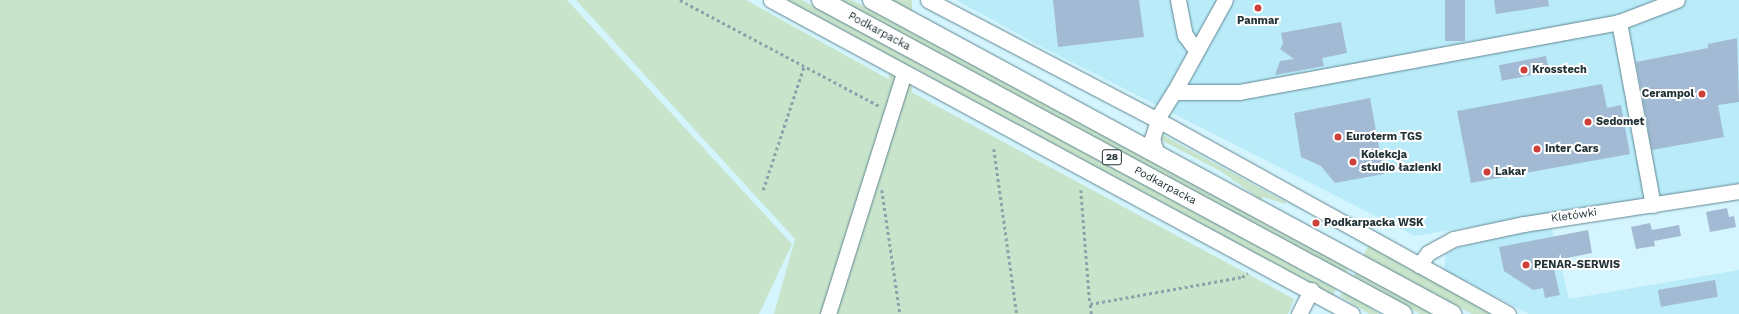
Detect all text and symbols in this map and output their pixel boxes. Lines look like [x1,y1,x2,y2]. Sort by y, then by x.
marker: Panmar [1253,3,1263,13]
street label: Podkarpacka [846,10,912,54]
place label: Panmar [1237,14,1279,28]
place label: Krosstech [1532,63,1587,77]
marker: Krosstech [1519,65,1529,75]
place label: Cerampol [1642,87,1694,101]
marker: Cerampol [1697,89,1707,99]
place label: Sedomet [1596,115,1644,129]
marker: Sedomet [1583,117,1593,127]
place label: Euroterm TGS [1346,130,1422,144]
marker: Euroterm TGS [1333,132,1343,142]
place label: Inter Cars [1545,142,1599,156]
marker: Inter Cars [1532,144,1542,154]
road number: 28 [1101,149,1123,165]
place label: Kolekcja studio łazienki [1361,149,1441,175]
marker: Kolekcja studio łazienki [1348,157,1358,167]
street label: Podkarpacka [1132,164,1198,208]
place label: Lakar [1495,165,1526,179]
marker: Lakar [1482,167,1492,177]
street label: Kletówki [1550,206,1598,226]
place label: Podkarpacka WSK [1324,216,1424,230]
marker: Podkarpacka WSK [1311,218,1321,228]
place label: PENAR-SERWIS [1534,258,1620,272]
marker: PENAR-SERWIS [1521,260,1531,270]

